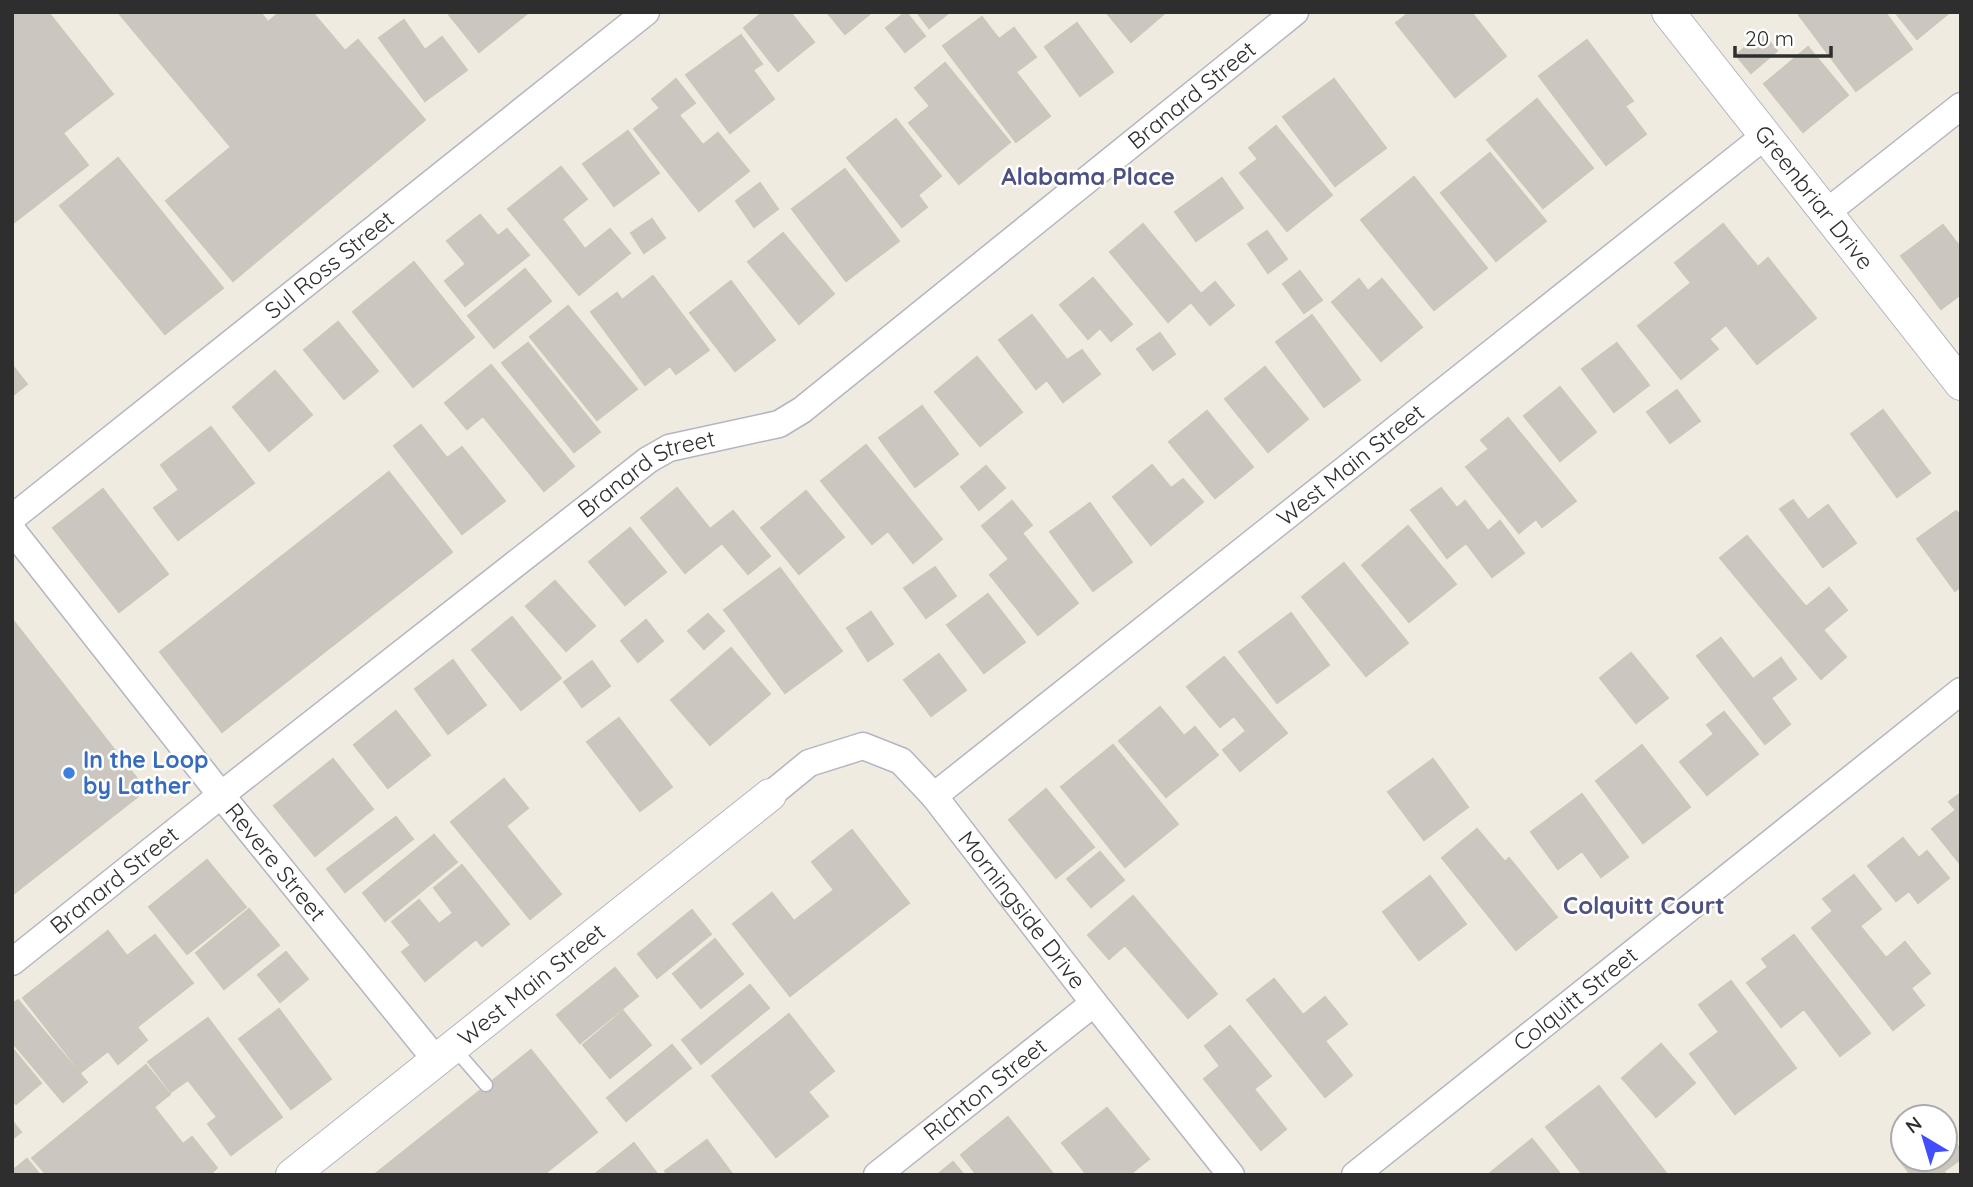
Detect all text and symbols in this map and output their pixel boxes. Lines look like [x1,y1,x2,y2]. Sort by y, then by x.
scale bar [1735,14,1831,58]
text: 20 m [1745,25,1794,51]
street label: Branard Street [1122,34,1262,155]
street label: Greenbriar Drive [1749,119,1880,275]
district label: Alabama Place [1001,161,1175,191]
street label: Sul Ross Street [258,204,400,325]
street label: West Main Street [1271,397,1430,532]
street label: Branard Street [572,423,718,524]
place label: In the Loop by Lather [83,745,208,800]
marker: In the Loop by Lather [61,765,77,781]
street label: Revere Street [219,797,333,927]
street label: Branard Street [44,820,184,940]
street label: Morningside Drive [952,825,1093,994]
district label: Colquitt Court [1563,890,1725,920]
street label: West Main Street [452,917,611,1052]
street label: Colquitt Street [1507,940,1643,1057]
street label: Richton Street [917,1031,1053,1147]
north arrow [1889,1103,1959,1173]
text: N [1901,1111,1926,1138]

